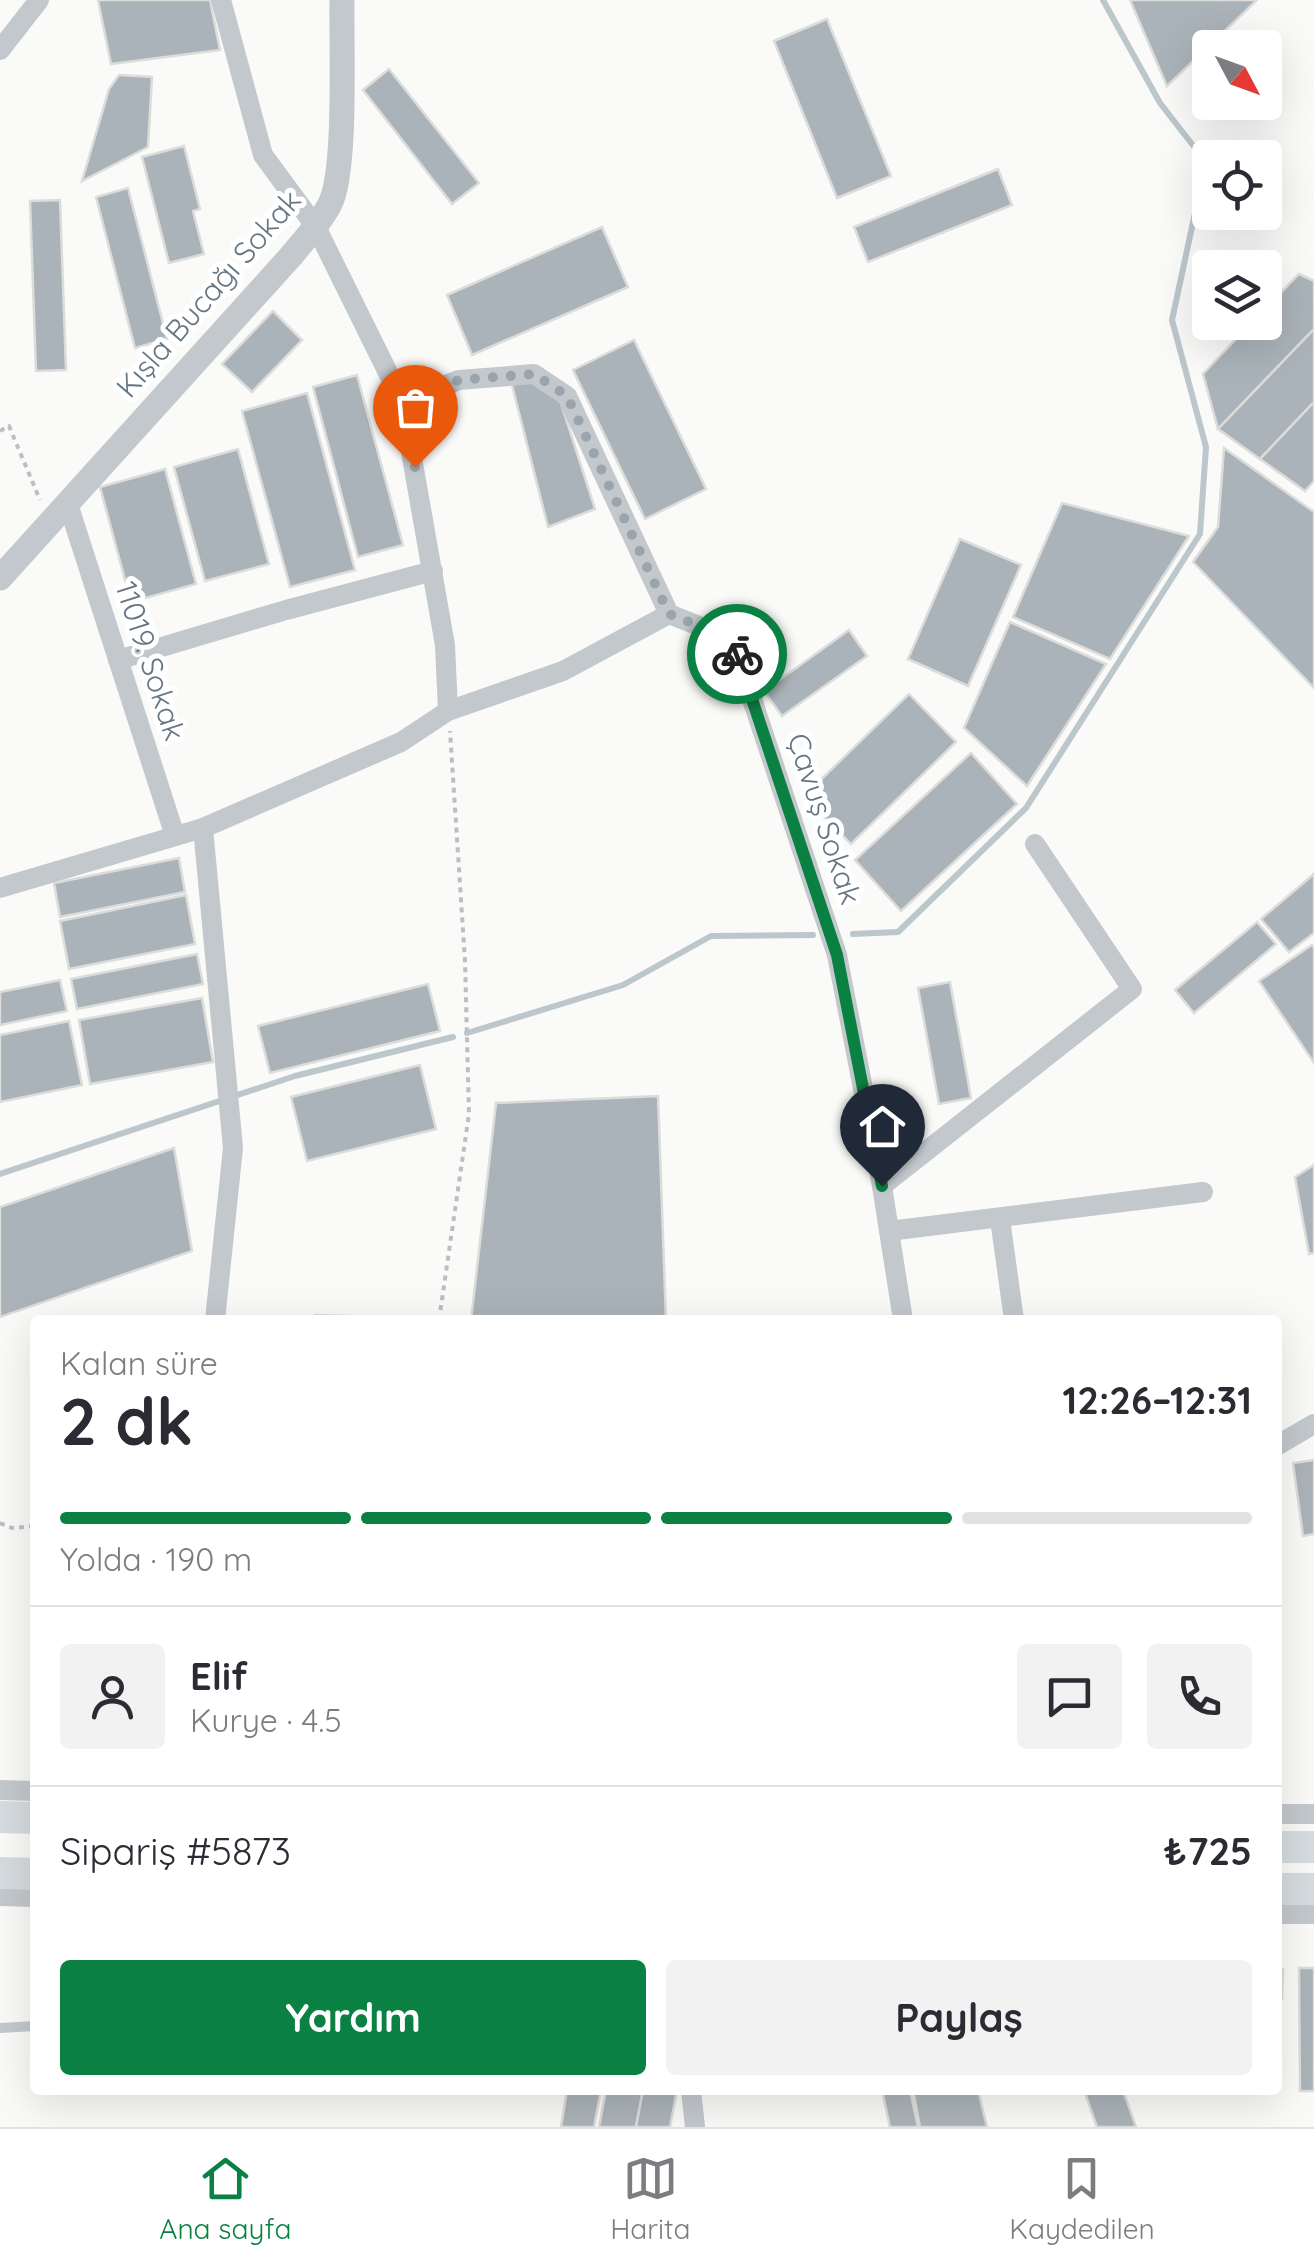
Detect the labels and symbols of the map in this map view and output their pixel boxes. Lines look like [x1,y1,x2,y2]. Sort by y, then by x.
north arrow [1192,30,1282,120]
street label: Kışla Bucağı Sokak [108,182,309,405]
pin [373,365,458,468]
street label: 11019. Sokak [107,576,195,745]
courier [687,604,787,704]
street label: Çavuş Sokak [779,728,870,909]
pin [840,1084,925,1187]

